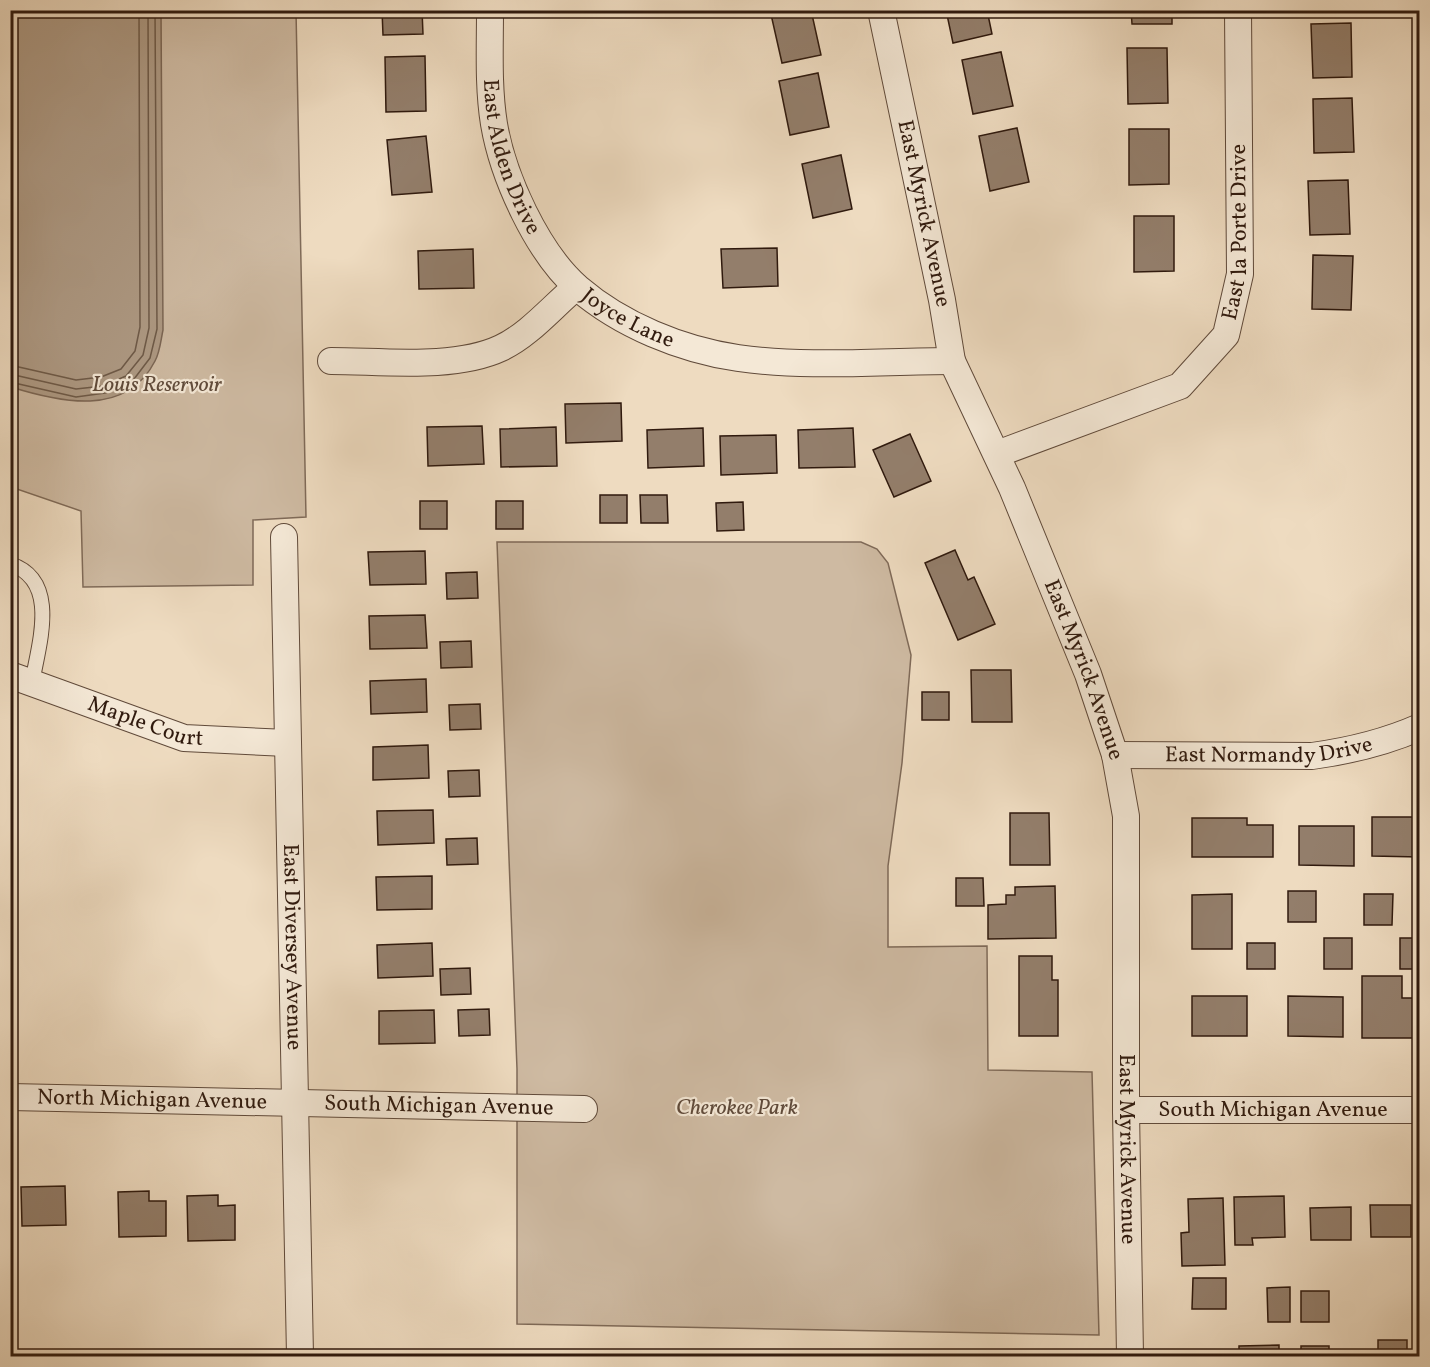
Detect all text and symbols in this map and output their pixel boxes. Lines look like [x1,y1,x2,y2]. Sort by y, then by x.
street label: East Alden Drive [474,78,548,240]
street label: East Myrick Avenue [889,117,958,309]
street label: East la Porte Drive [1214,144,1256,323]
street label: Joyce Lane [574,281,678,356]
park label: Louis Reservoir [92,370,223,401]
street label: East Myrick Avenue [1036,575,1131,764]
street label: Maple Court [83,689,204,754]
street label: East Normandy Drive [1165,729,1376,772]
street label: East Diversey Avenue [274,843,310,1051]
street label: East Myrick Avenue [1111,1054,1144,1245]
street label: North Michigan Avenue [36,1082,268,1118]
street label: South Michigan Avenue [324,1088,554,1124]
park label: Cherokee Park [676,1093,798,1124]
street label: South Michigan Avenue [1158,1095,1388,1126]

